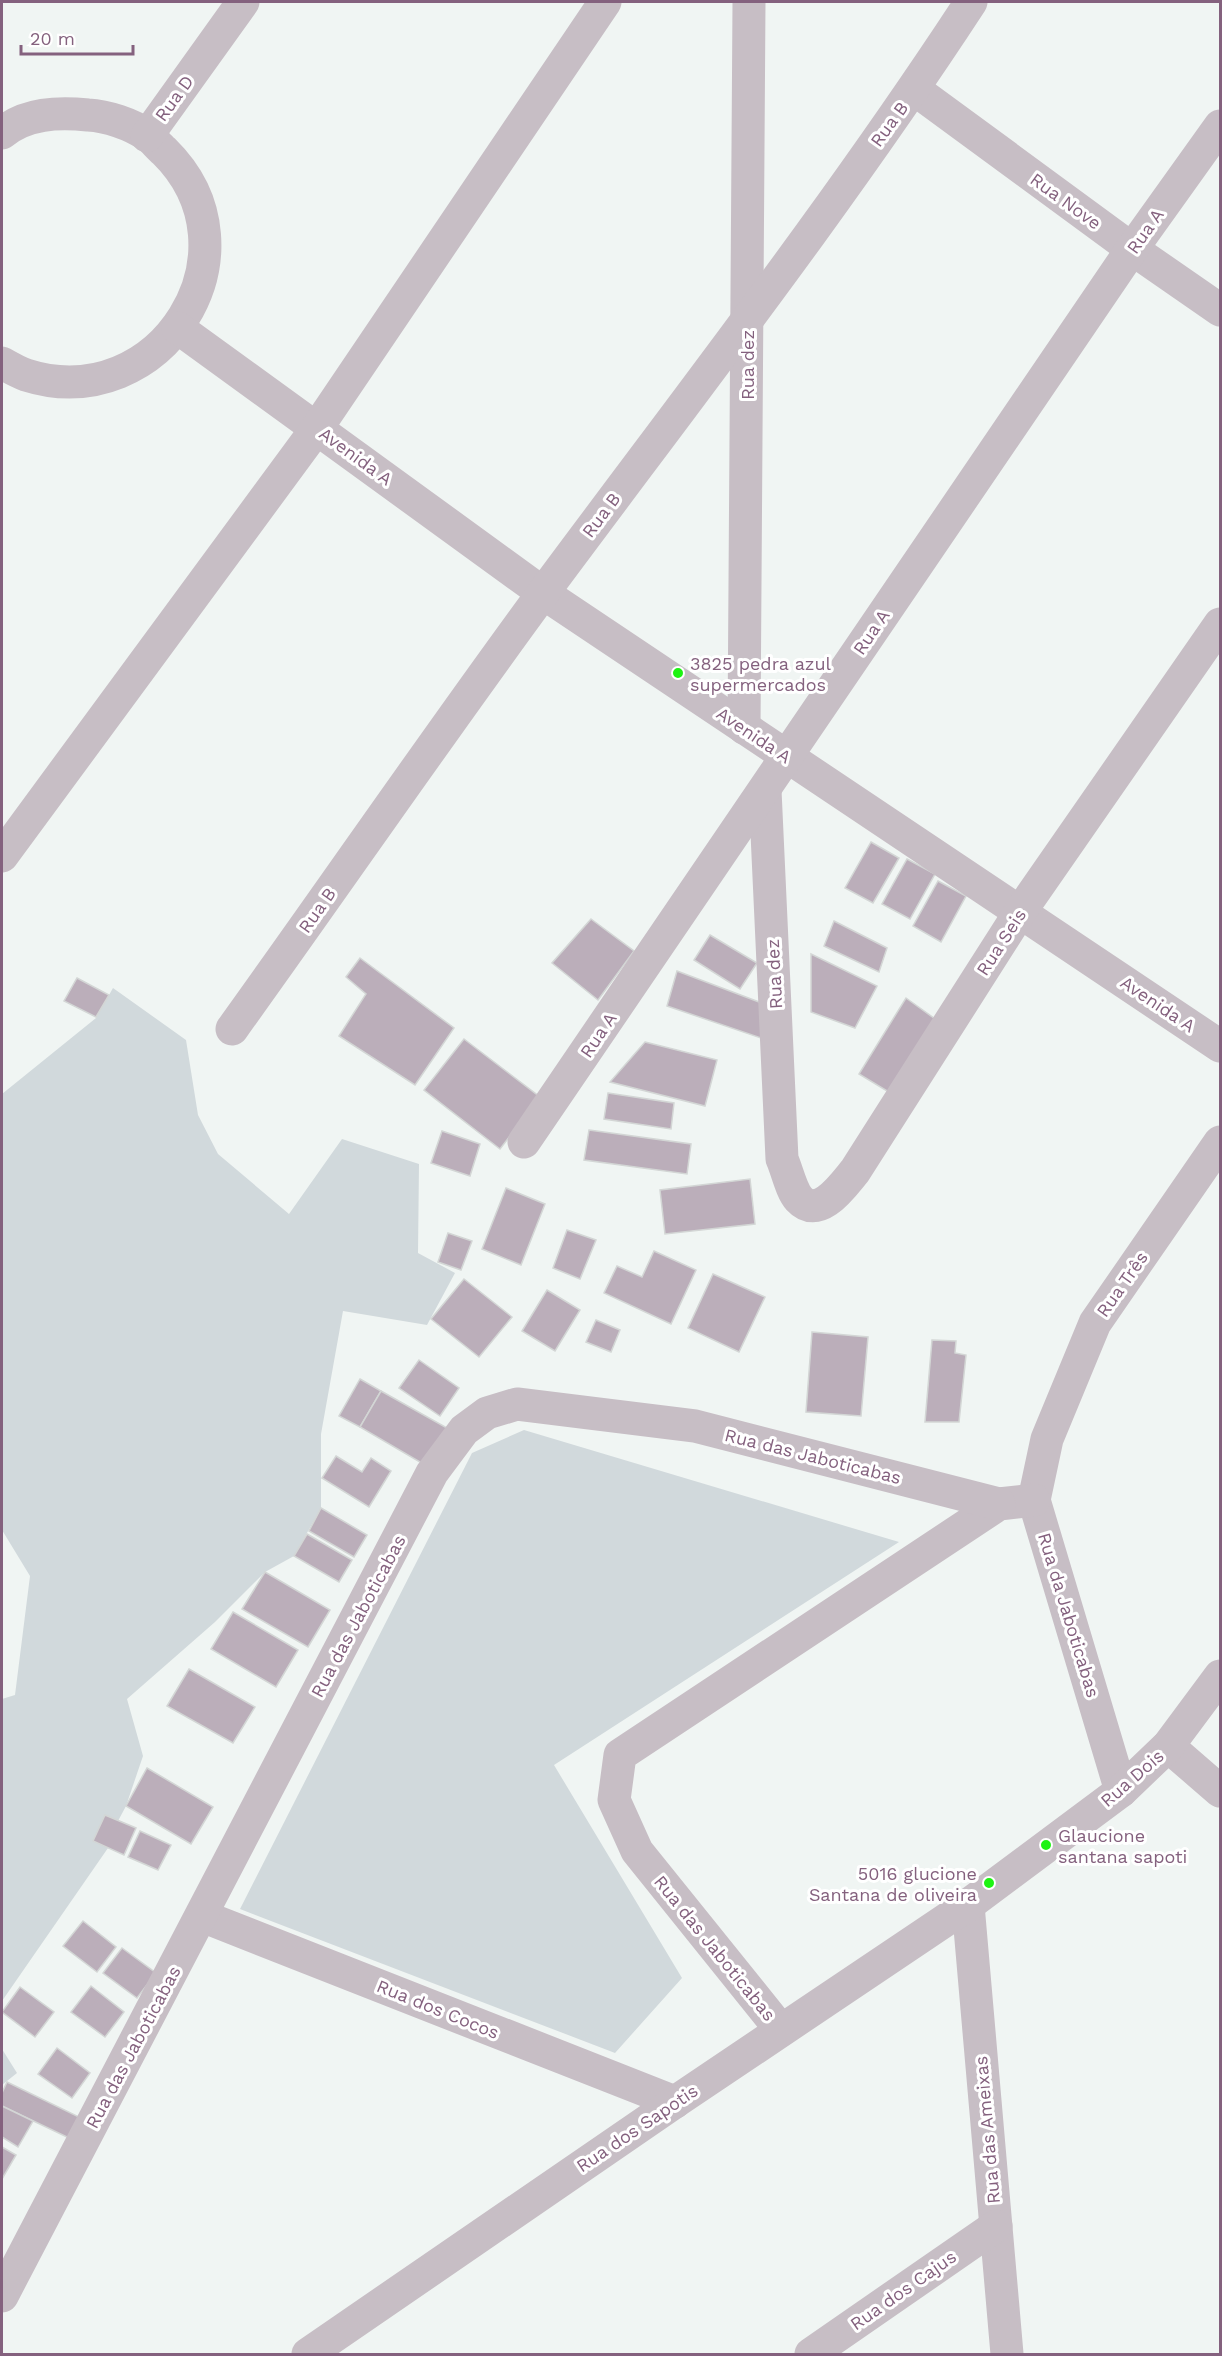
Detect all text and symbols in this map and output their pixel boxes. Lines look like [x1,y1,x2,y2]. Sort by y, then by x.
scale bar [21,18,134,56]
text: 20 m [30,28,75,49]
street label: Rua D [150,71,198,125]
street label: Rua B [866,97,912,151]
street label: Rua Nove [1026,168,1106,234]
street label: Rua A [1122,204,1168,257]
street label: Rua dez [737,330,758,400]
street label: Avenida A [315,422,397,490]
street label: Rua B [577,488,625,542]
street label: Rua A [848,605,894,659]
place label: 3825 pedra azul supermercados [690,653,832,695]
marker: 3825 pedra azul supermercados [671,666,685,680]
street label: Avenida A [713,702,795,768]
street label: Rua B [294,883,340,937]
street label: Rua Seis [972,905,1030,979]
street label: Rua dez [762,938,786,1010]
street label: Avenida A [1117,971,1199,1037]
street label: Rua A [575,1008,621,1062]
street label: Rua Três [1092,1247,1152,1321]
street label: Rua das Jaboticabas [723,1424,903,1488]
street label: Rua da Jaboticabas [1034,1530,1104,1700]
street label: Rua das Jaboticabas [306,1531,410,1701]
street label: Rua Dois [1096,1745,1168,1811]
place label: Glaucione santana sapoti [1058,1825,1187,1867]
marker: Glaucione santana sapoti [1039,1838,1053,1852]
place label: 5016 glucione Santana de oliveira [809,1863,977,1905]
street label: Rua das Jaboticabas [650,1871,780,2025]
marker: 5016 glucione Santana de oliveira [982,1876,996,1890]
street label: Rua das Jaboticabas [81,1962,185,2132]
street label: Rua dos Cocos [374,1975,502,2043]
street label: Rua das Ameixas [970,2055,1004,2205]
street label: Rua dos Sapotis [572,2080,702,2176]
street label: Rua dos Cajus [846,2246,960,2334]

